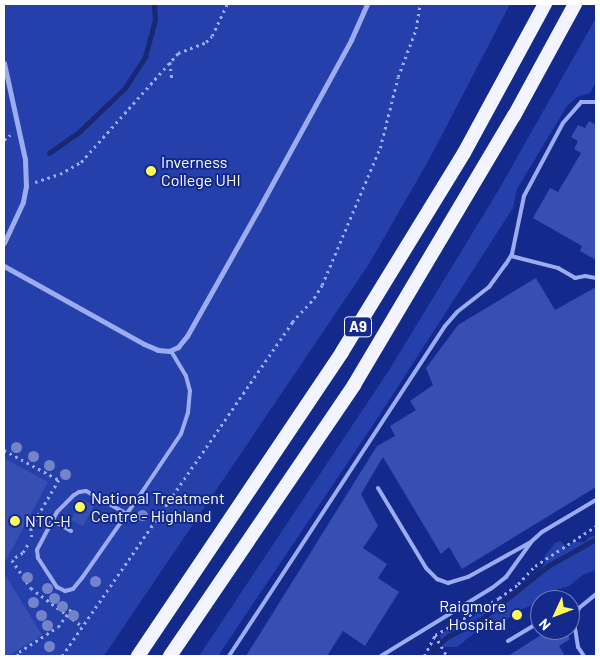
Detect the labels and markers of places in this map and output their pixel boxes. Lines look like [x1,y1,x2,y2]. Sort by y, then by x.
place label: Inverness College UHI [161,152,241,190]
marker: Inverness College UHI [145,165,157,177]
place label: National Treatment Centre - Highland [91,488,225,526]
marker: National Treatment Centre - Highland [73,500,87,514]
place label: NTC-H [25,511,71,531]
marker: NTC-H [9,515,21,527]
place label: Raigmore Hospital [439,596,506,634]
marker: Raigmore Hospital [510,608,524,622]

